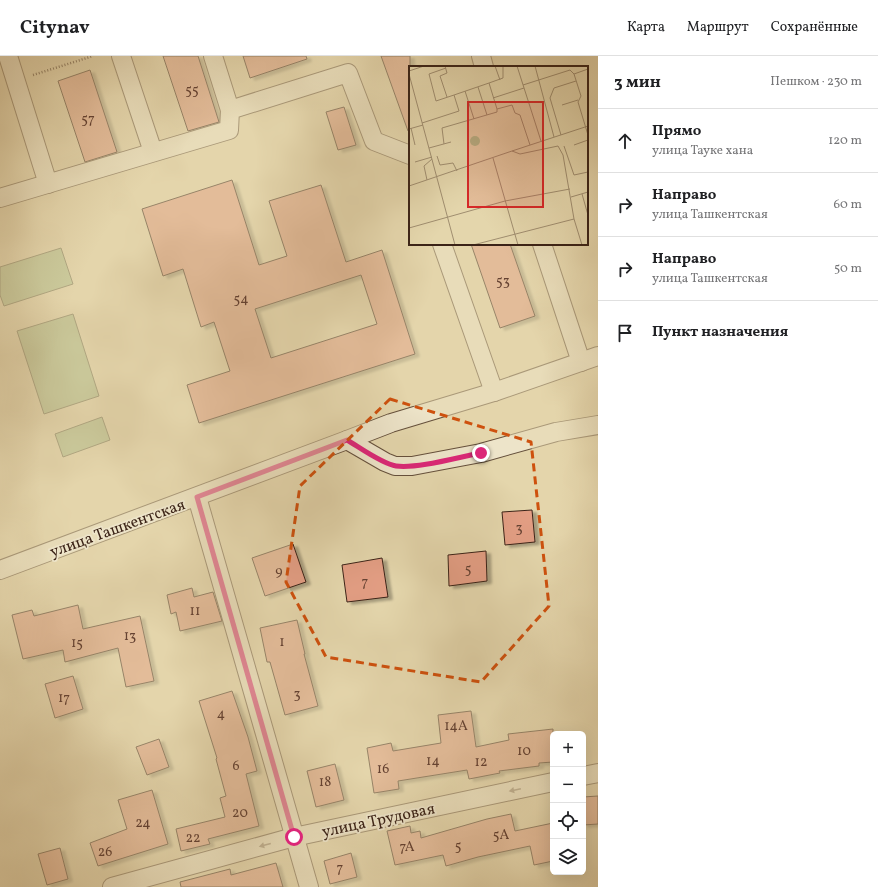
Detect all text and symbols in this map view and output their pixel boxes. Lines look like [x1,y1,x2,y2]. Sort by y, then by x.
text: Citynav [20,15,90,41]
text: Карта [627,18,665,37]
text: Маршрут [687,18,749,37]
text: Сохранённые [771,18,858,37]
inset map [409,66,588,245]
text: 3 мин [614,71,661,94]
text: Пешком · 230 m [770,73,862,91]
house number: 55 [185,81,199,100]
house number: 57 [81,110,95,129]
text: Прямо [652,121,701,142]
icon: ahead [614,130,636,152]
text: 120 m [828,132,862,150]
text: улица Тауке хана [652,142,753,160]
text: Направо [652,185,716,206]
icon: right [614,194,636,216]
text: 60 m [834,196,862,214]
text: улица Ташкентская [652,206,768,224]
text: Направо [652,249,716,270]
icon: right [614,258,636,280]
text: 50 m [834,260,862,278]
text: улица Ташкентская [652,270,768,288]
house number: 53 [496,272,510,291]
house number: 54 [233,290,249,309]
icon: arrive [614,322,636,344]
text: Пункт назначения [652,322,788,343]
route end [472,444,490,462]
street label: улица Ташкентская [47,494,188,564]
house number: 3 [515,519,523,538]
house number: 5 [465,560,471,579]
house number: 9 [275,562,283,581]
house number: 7 [362,573,369,592]
house number: 11 [190,602,200,621]
house number: 13 [124,627,136,646]
house number: 1 [279,633,285,652]
house number: 15 [71,634,83,653]
house number: 3 [293,685,301,704]
house number: 17 [58,689,70,708]
house number: 4 [217,705,225,724]
house number: 14А [444,717,468,736]
map controls [550,731,586,875]
button: + [550,731,586,767]
house number: 10 [517,742,531,761]
house number: 14 [426,752,440,771]
house number: 12 [475,753,487,772]
house number: 6 [232,757,240,776]
house number: 16 [377,760,389,779]
button: − [550,767,586,803]
house number: 18 [319,773,331,792]
one-way arrow [509,788,521,794]
street label: улица Трудовая [320,798,437,844]
button: locate [550,803,586,839]
house number: 20 [232,804,248,823]
house number: 24 [135,814,151,833]
house number: 5А [493,826,509,845]
route start [285,828,303,846]
house number: 22 [185,829,201,848]
house number: 5 [455,837,461,856]
house number: 7А [399,838,415,857]
button: layers [550,839,586,875]
one-way arrow [259,842,271,848]
house number: 26 [98,843,112,862]
house number: 7 [337,859,344,878]

